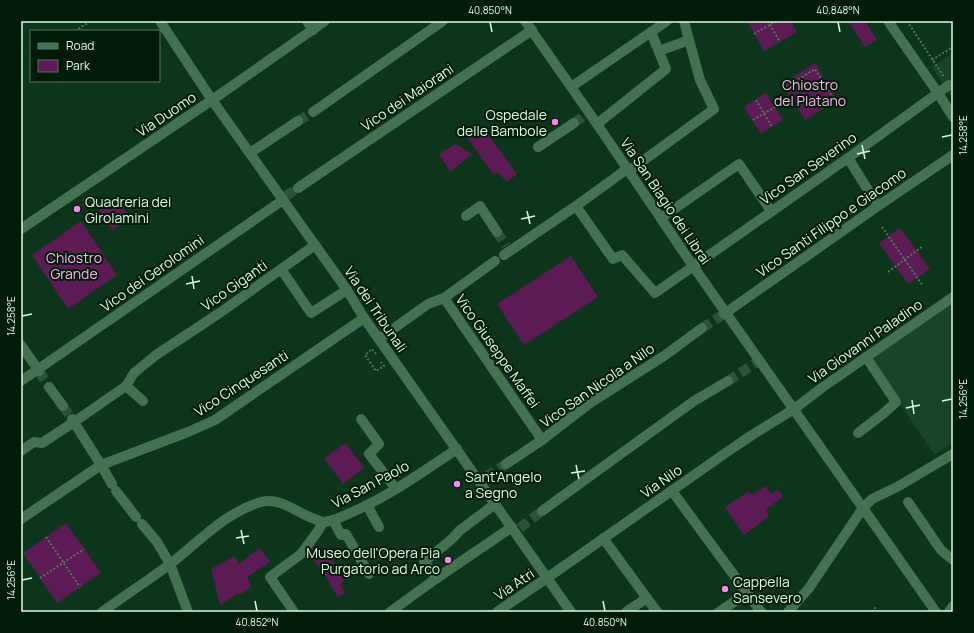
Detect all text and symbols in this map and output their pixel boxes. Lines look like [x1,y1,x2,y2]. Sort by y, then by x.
text: 40.850°N [468,3,512,17]
text: 40.848°N [816,3,860,17]
legend [30,30,160,82]
text: Road [66,37,94,54]
text: Park [66,57,91,74]
street label: Vico dei Maiorani [357,59,457,135]
park label: Chiostro del Platano [774,75,846,110]
street label: Via Duomo [132,87,200,141]
place label: Ospedale delle Bambole [457,105,547,140]
text: 14.258°E [956,115,970,155]
marker: Ospedale delle Bambole [550,117,560,127]
street label: Vico San Severino [756,128,860,208]
street label: Via San Biagio dei Librai [616,134,716,268]
street label: Vico Santi Filippo e Giacomo [752,163,910,281]
place label: Quadreria dei Girolamini [85,192,171,227]
marker: Quadreria dei Girolamini [72,204,82,214]
street label: Vico dei Gerolomini [97,230,207,316]
park label: Chiostro Grande [46,248,102,283]
street label: Vico Giganti [197,255,271,315]
street label: Via dei Tribunali [340,262,412,356]
street label: Vico Giuseppe Maffei [452,291,544,411]
street label: Via Giovanni Paladino [804,294,926,388]
text: 14.258°E [4,296,18,336]
street label: Vico San Nicola a Nilo [536,338,658,432]
street label: Vico Cinquesanti [190,345,292,421]
text: 14.256°E [956,379,970,419]
street label: Via San Paolo [328,456,412,512]
street label: Via Nilo [637,460,685,502]
place label: Sant'Angelo a Segno [465,467,542,502]
marker: Sant'Angelo a Segno [452,479,462,489]
place label: Museo dell'Opera Pia Purgatorio ad Arco [306,543,440,578]
marker: Museo dell'Opera Pia Purgatorio ad Arco [443,555,453,565]
text: 14.256°E [4,560,18,600]
street label: Via Atri [490,564,538,604]
place label: Cappella Sansevero [733,572,801,607]
marker: Cappella Sansevero [720,584,730,594]
text: 40.852°N [236,615,279,629]
text: 40.850°N [583,615,627,629]

